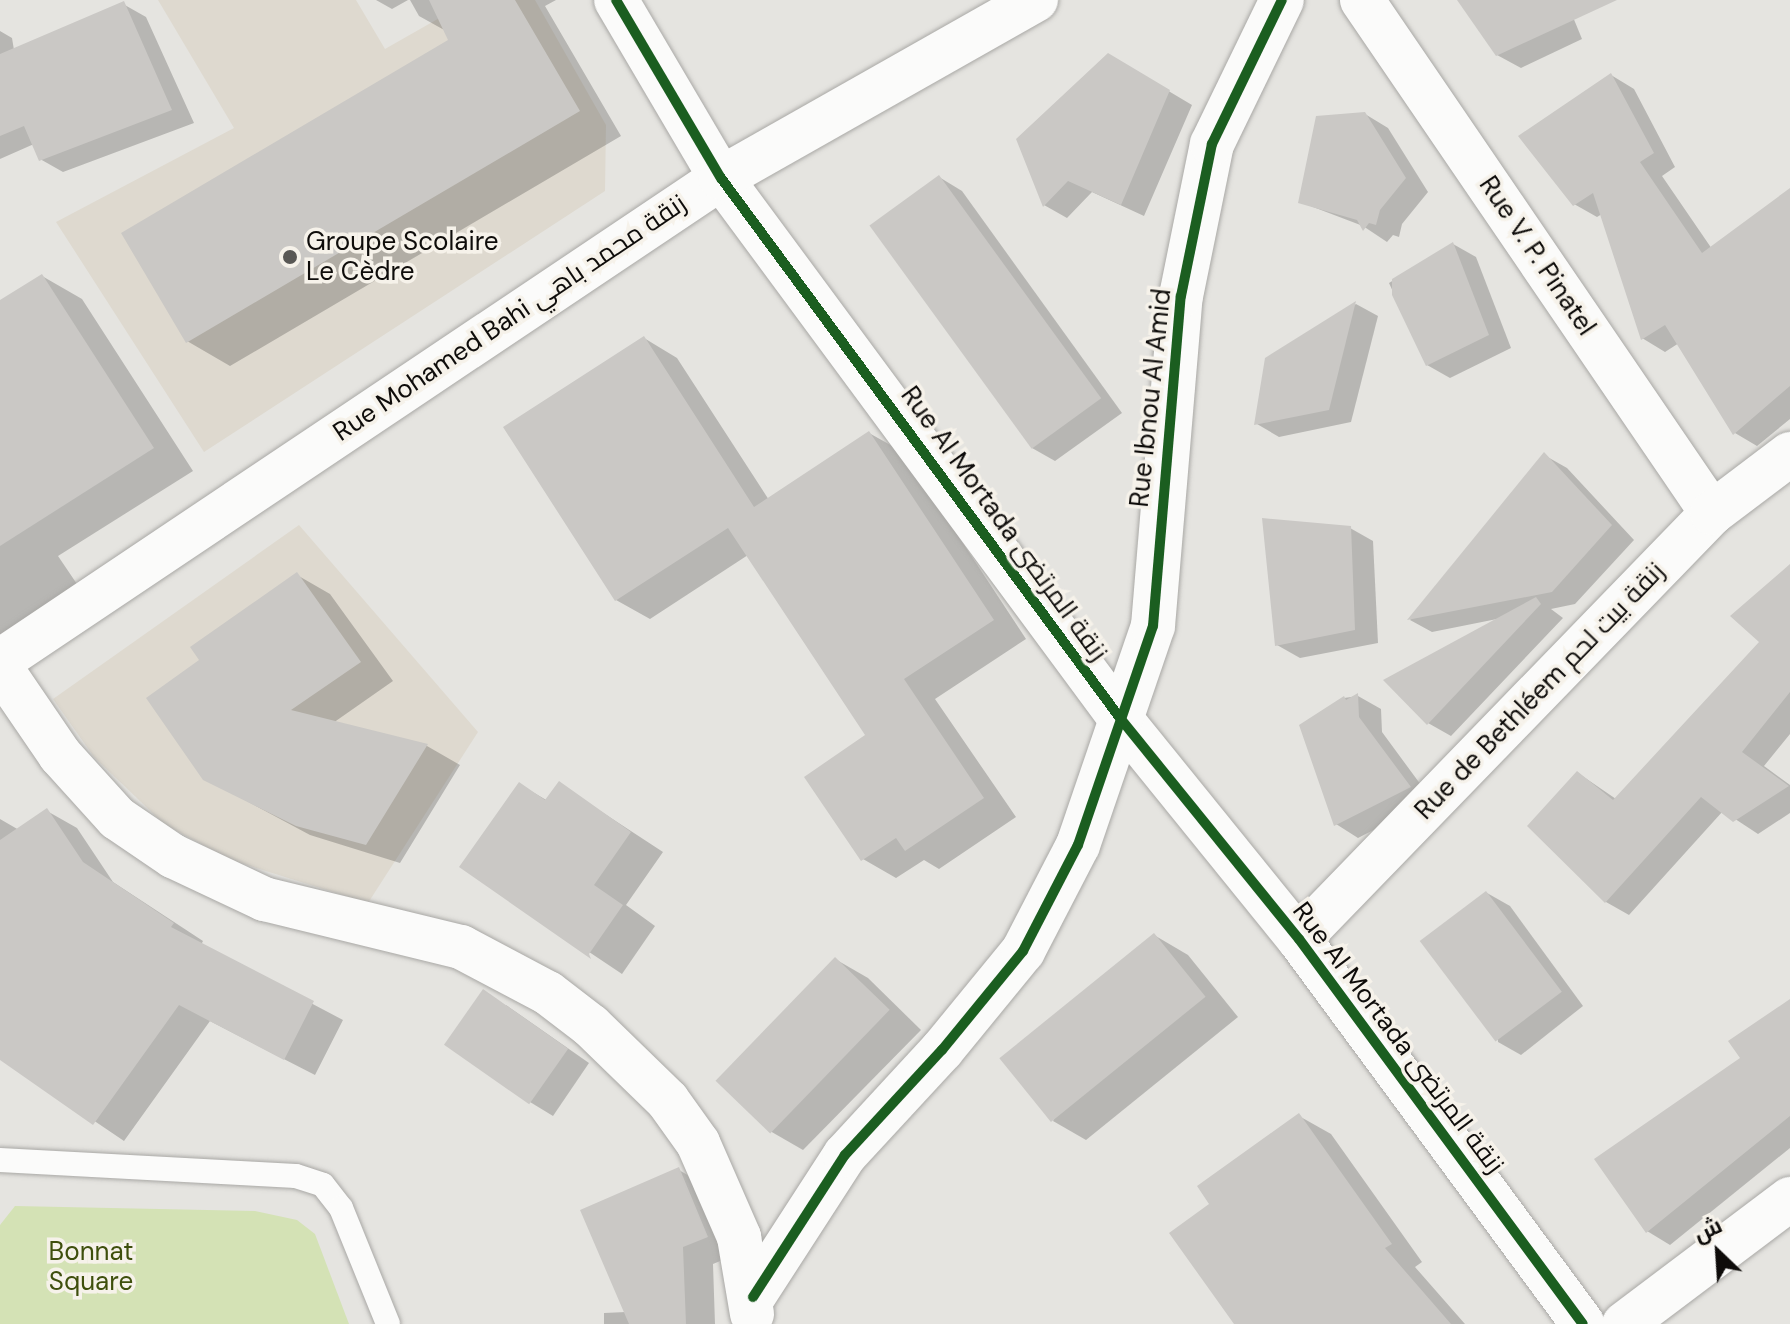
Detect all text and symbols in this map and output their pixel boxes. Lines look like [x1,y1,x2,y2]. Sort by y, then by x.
street label: Rue V. P. Pinatel [1472,171,1602,341]
street label: Rue Mohamed Bahi زنقة محمد باهي [328,188,692,448]
place label: Groupe Scolaire Le Cèdre [306,226,499,288]
marker: Groupe Scolaire Le Cèdre [281,248,299,266]
street label: Rue Ibnou Al Amid [1124,287,1178,509]
street label: Rue Al Mortada زنقة المرتضى [894,381,1114,667]
street label: Rue de Bethléem زنقة بيت لحم [1409,556,1671,826]
street label: Rue Al Mortada زنقة المرتضى [1286,896,1510,1180]
text: ش [1689,1211,1727,1249]
north arrow [1678,1212,1758,1292]
park label: Bonnat Square [49,1236,133,1298]

